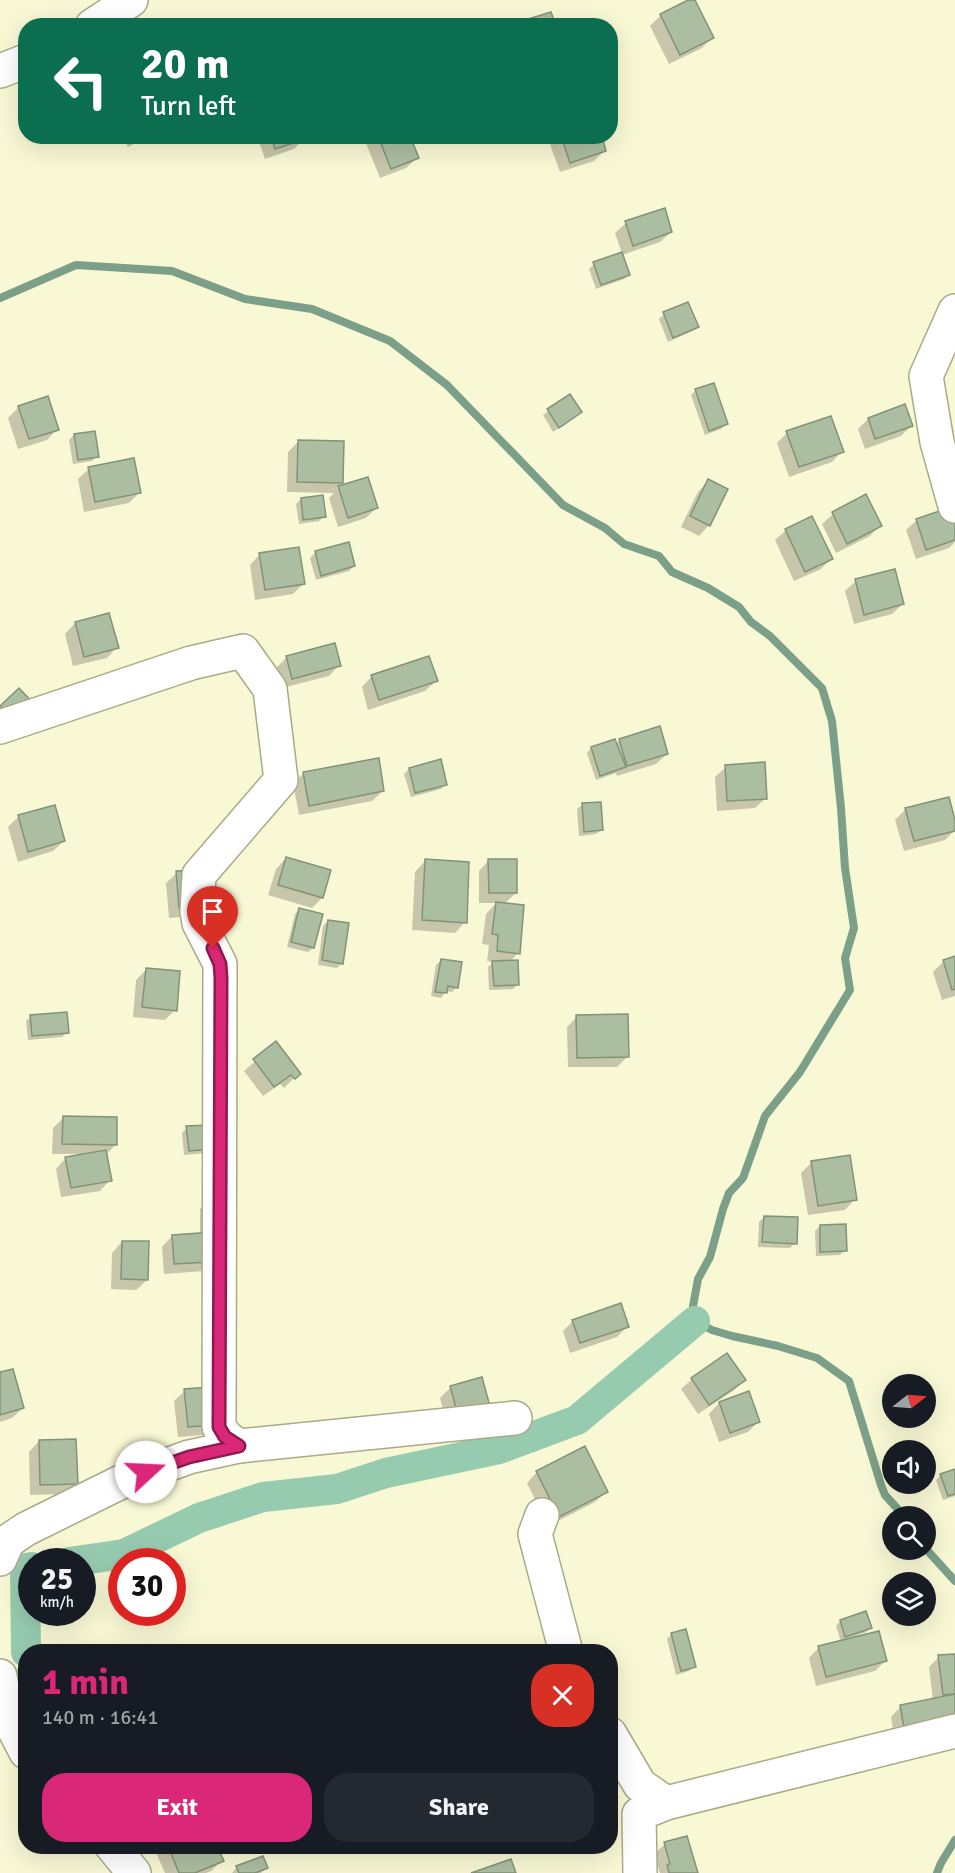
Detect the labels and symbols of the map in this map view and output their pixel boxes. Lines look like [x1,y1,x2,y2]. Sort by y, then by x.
pin [187,886,238,948]
north arrow [882,1374,936,1428]
position arrow [114,1440,178,1504]
speed limit sign: 30 [108,1548,186,1626]

